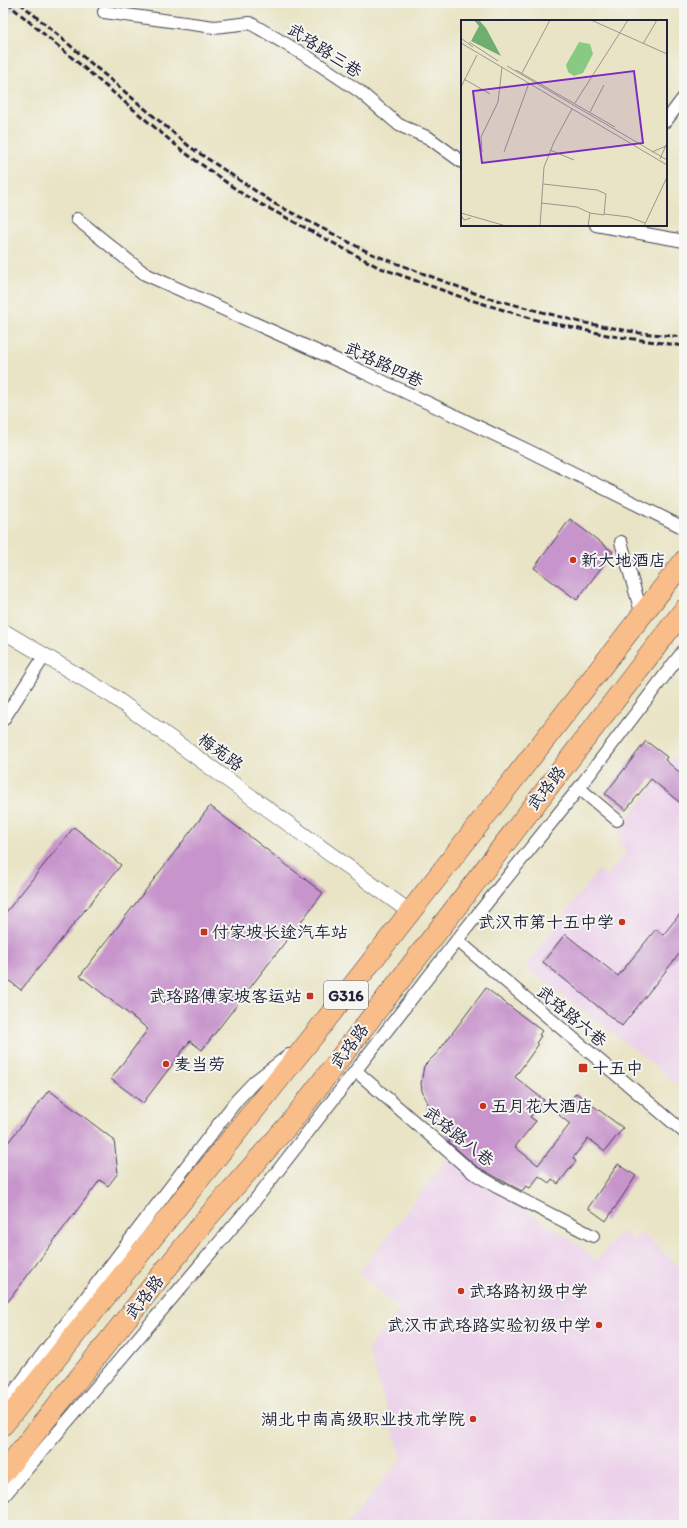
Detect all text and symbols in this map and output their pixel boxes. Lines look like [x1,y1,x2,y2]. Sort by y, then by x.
street label: 武珞路三巷 [284,18,367,82]
inset map [461,20,667,226]
street label: 武珞路四巷 [341,337,428,391]
place label: 新大地酒店 [581,550,666,570]
marker: 新大地酒店 [568,555,578,565]
street label: 梅苑路 [194,729,248,775]
street label: 武珞路 [522,762,570,814]
place label: 武汉市第十五中学 [478,912,614,932]
marker: 武汉市第十五中学 [617,917,627,927]
place label: 付家坡长途汽车站 [212,922,348,942]
marker: 付家坡长途汽车站 [199,927,209,937]
road number: G316 [324,981,368,1009]
street label: 武珞路六巷 [533,981,612,1052]
place label: 武珞路傅家坡客运站 [149,986,302,1006]
marker: 武珞路傅家坡客运站 [305,991,315,1001]
street label: 武珞路 [326,1020,372,1072]
place label: 麦当劳 [174,1054,225,1074]
place label: 十五中 [592,1058,643,1078]
marker: 麦当劳 [161,1059,171,1069]
marker: 十五中 [577,1062,589,1074]
place label: 五月花大酒店 [491,1096,593,1116]
street label: 武珞路八巷 [420,1101,499,1171]
marker: 五月花大酒店 [478,1101,488,1111]
street label: 武珞路 [120,1271,168,1323]
place label: 武珞路初级中学 [469,1281,588,1301]
marker: 武珞路初级中学 [456,1286,466,1296]
place label: 武汉市武珞路实验初级中学 [387,1315,591,1335]
marker: 武汉市武珞路实验初级中学 [594,1320,604,1330]
place label: 湖北中南高级职业技术学院 [261,1409,465,1429]
marker: 湖北中南高级职业技术学院 [468,1414,478,1424]

